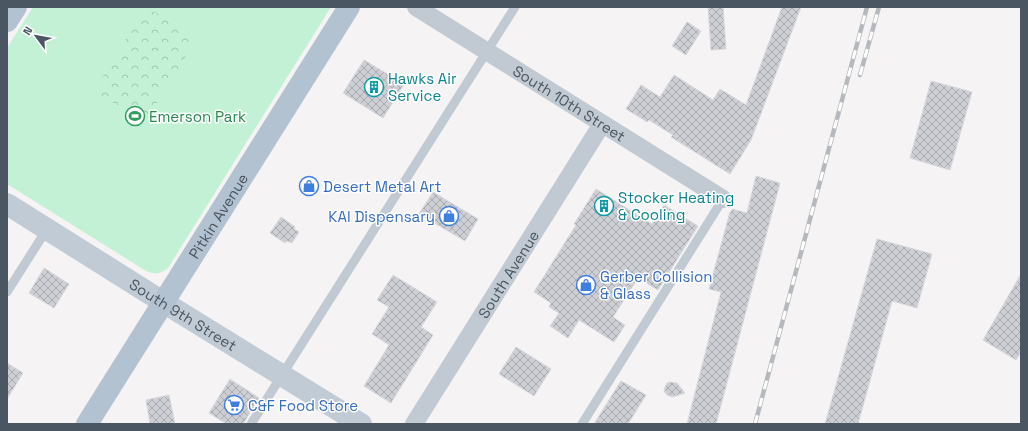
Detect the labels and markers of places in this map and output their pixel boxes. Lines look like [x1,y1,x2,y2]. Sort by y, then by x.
place label: Hawks Air Service [388,69,457,105]
building icon: Hawks Air Service [363,76,385,98]
sports icon: Emerson Park [124,105,146,127]
place label: Emerson Park [149,107,246,126]
shop icon: Desert Metal Art [298,175,320,197]
place label: Desert Metal Art [323,177,441,196]
place label: Stocker Heating & Cooling [618,188,734,224]
building icon: Stocker Heating & Cooling [593,195,615,217]
shop icon: KAI Dispensary [438,205,460,227]
place label: KAI Dispensary [328,207,435,226]
place label: Gerber Collision & Glass [600,267,712,303]
shop icon: Gerber Collision & Glass [575,274,597,296]
supermarket icon: C&F Food Store [223,394,245,416]
place label: C&F Food Store [248,396,358,415]

